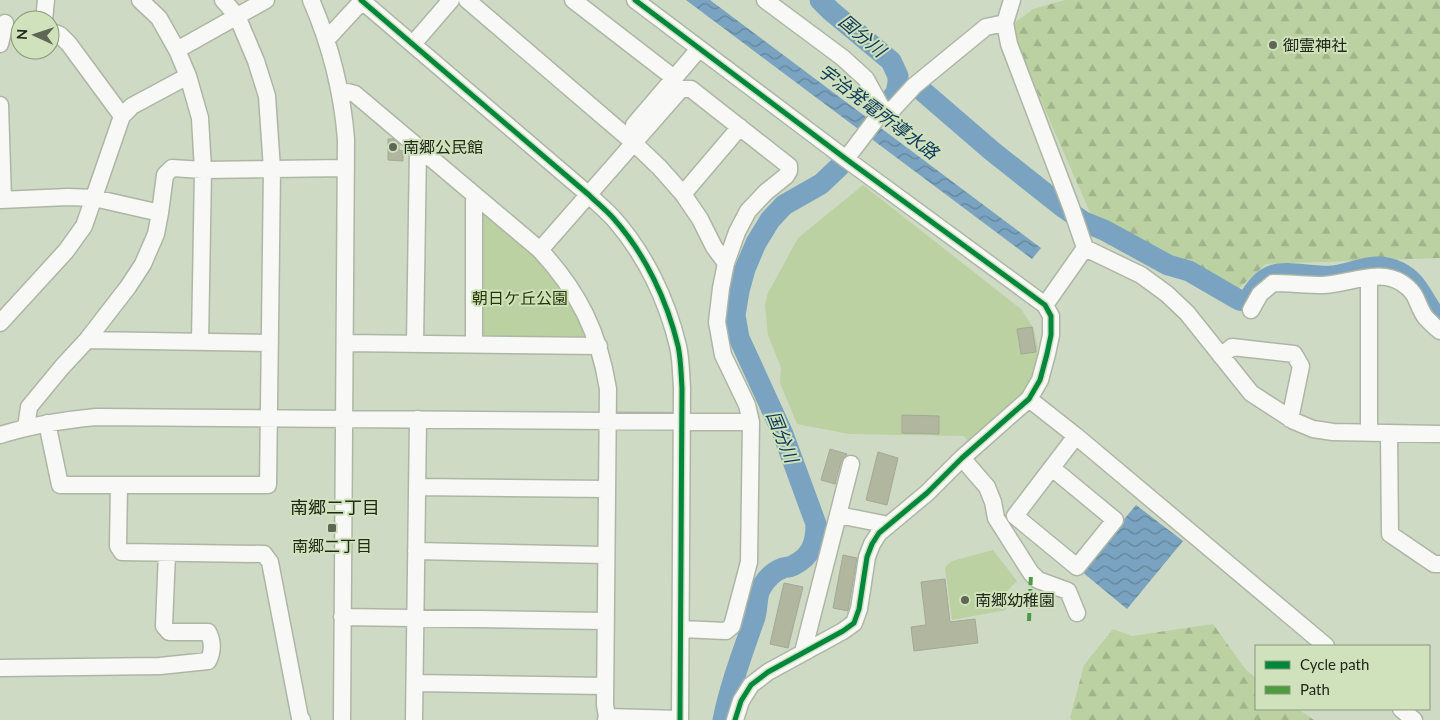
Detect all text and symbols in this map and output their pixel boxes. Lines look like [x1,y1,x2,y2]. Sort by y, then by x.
water label: 国分川 [835,9,892,62]
north arrow [10,10,60,60]
text: N [13,28,30,40]
place label: 御霊神社 [1283,35,1347,54]
marker: 御霊神社 [1267,39,1279,51]
water label: 宇治発電所導水路 [814,59,944,165]
place label: 南郷公民館 [403,137,483,156]
marker: 南郷公民館 [387,141,399,153]
park label: 朝日ケ丘公園 [472,288,568,307]
water label: 国分川 [763,407,804,468]
district label: 南郷二丁目 [290,496,380,518]
marker: 南郷二丁目 [326,522,338,534]
place label: 南郷二丁目 [292,536,372,555]
place label: 南郷幼稚園 [975,590,1055,609]
marker: 南郷幼稚園 [959,594,971,606]
legend [1255,645,1430,710]
text: Cycle path [1300,655,1369,673]
text: Path [1300,680,1330,698]

